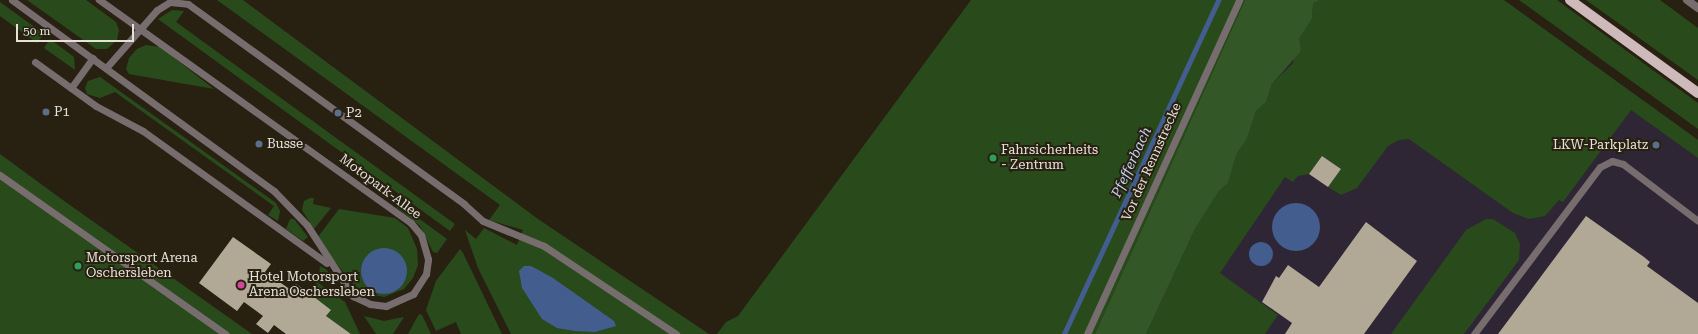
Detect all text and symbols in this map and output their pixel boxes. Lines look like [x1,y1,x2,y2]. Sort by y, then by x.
scale bar [18,16,136,42]
text: 50 m [23,24,50,38]
street label: Vor der Rennstrecke [1119,101,1185,223]
place label: P1 [54,104,70,120]
place label: P2 [346,105,362,121]
marker: P1 [41,107,51,117]
marker: P2 [333,108,343,118]
water label: Pfefferbach [1107,124,1155,200]
place label: Busse [267,136,303,152]
place label: LKW-Parkplatz [1553,137,1648,153]
marker: Busse [254,139,264,149]
marker: LKW-Parkplatz [1651,140,1661,150]
place label: Fahrsicherheits - Zentrum [1001,143,1098,174]
street label: Motopark-Allee [336,151,424,223]
marker: Fahrsicherheits - Zentrum [988,153,998,163]
place label: Motorsport Arena Oschersleben [86,251,197,282]
marker: Motorsport Arena Oschersleben [73,261,83,271]
place label: Hotel Motorsport Arena Oschersleben [249,270,375,301]
marker: Hotel Motorsport Arena Oschersleben [236,280,246,290]

